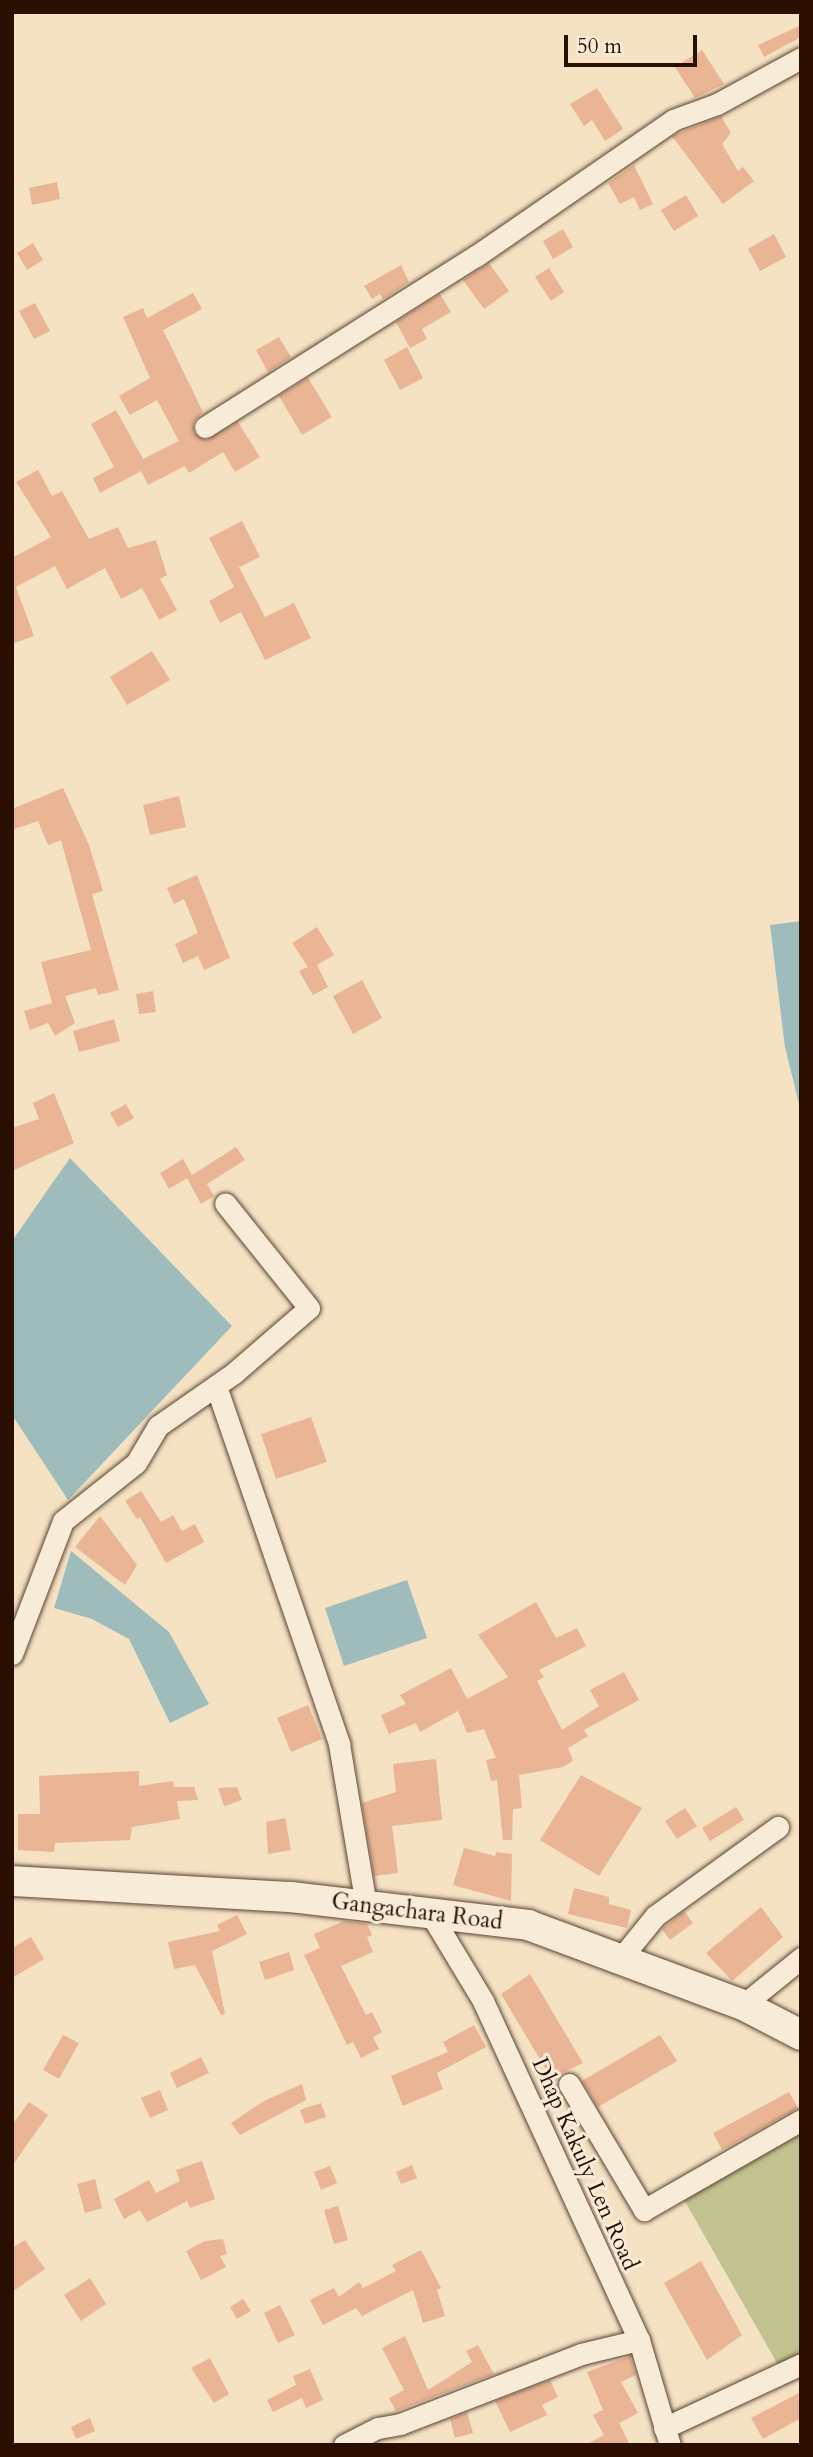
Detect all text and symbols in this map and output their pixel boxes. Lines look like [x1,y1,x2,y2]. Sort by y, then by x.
scale bar [568,21,701,65]
text: 50 m [577,32,622,61]
street label: Gangachara Road [330,1888,504,1936]
street label: Dhap Kakuly Len Road [526,2053,644,2275]

